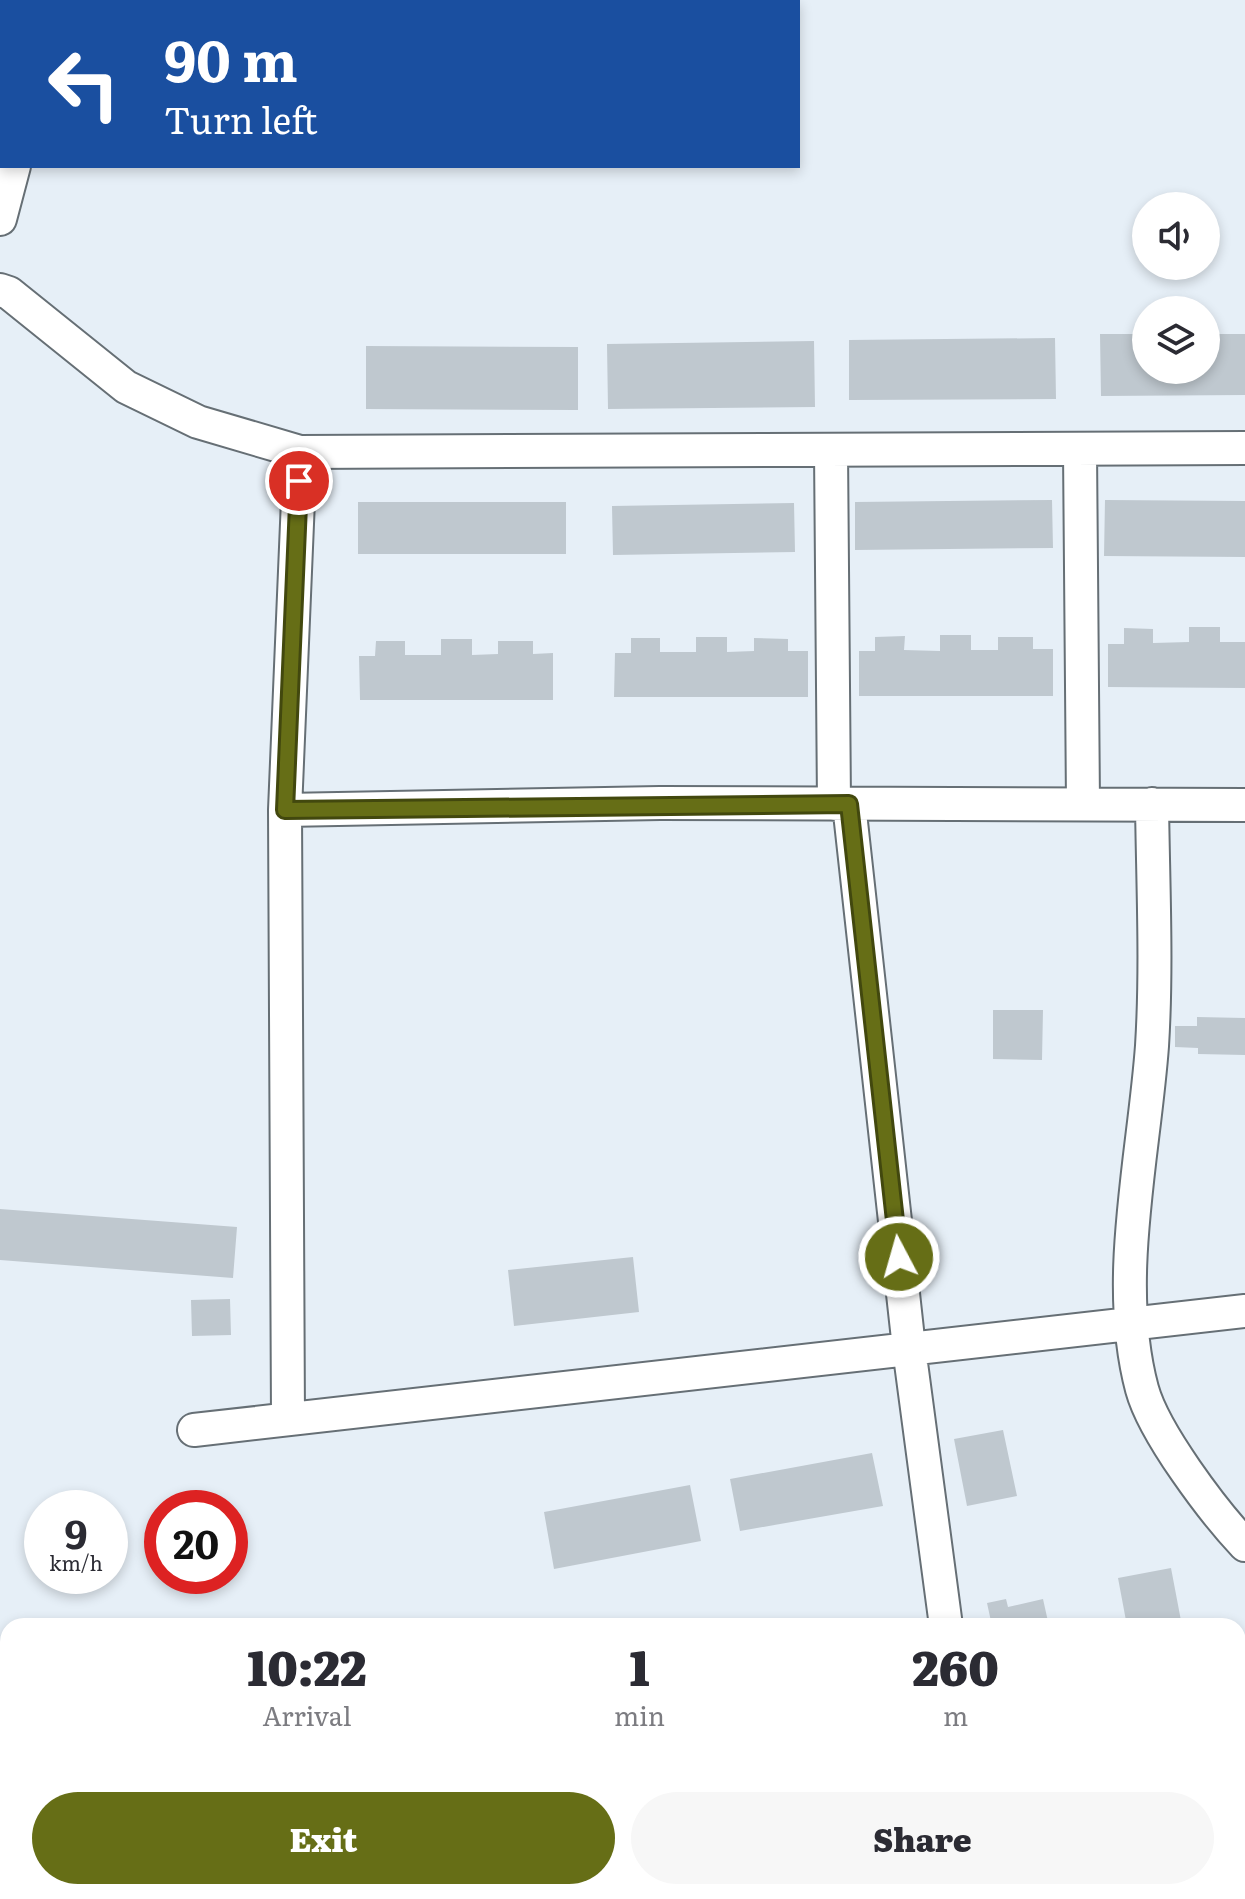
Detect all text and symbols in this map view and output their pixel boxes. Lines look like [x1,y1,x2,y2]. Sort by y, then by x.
text: 90 m [164,16,298,99]
icon: left [32,32,136,136]
text: Turn left [164,92,318,145]
map controls [1132,192,1220,384]
button: sound [1132,192,1220,280]
button: layers [1132,296,1220,384]
pin [265,447,333,515]
icon: arrive [277,459,321,503]
position arrow [857,1215,941,1299]
speed limit sign: 20 [144,1490,248,1594]
text: 9 [64,1502,88,1561]
text: km/h [49,1547,103,1577]
text: 10:22 [247,1630,367,1701]
text: 1 [629,1630,650,1701]
text: 260 [912,1630,999,1701]
text: Arrival [263,1695,351,1734]
text: min [614,1695,665,1734]
text: m [943,1695,968,1734]
button: Exit [32,1792,615,1884]
button: Share [631,1792,1214,1884]

